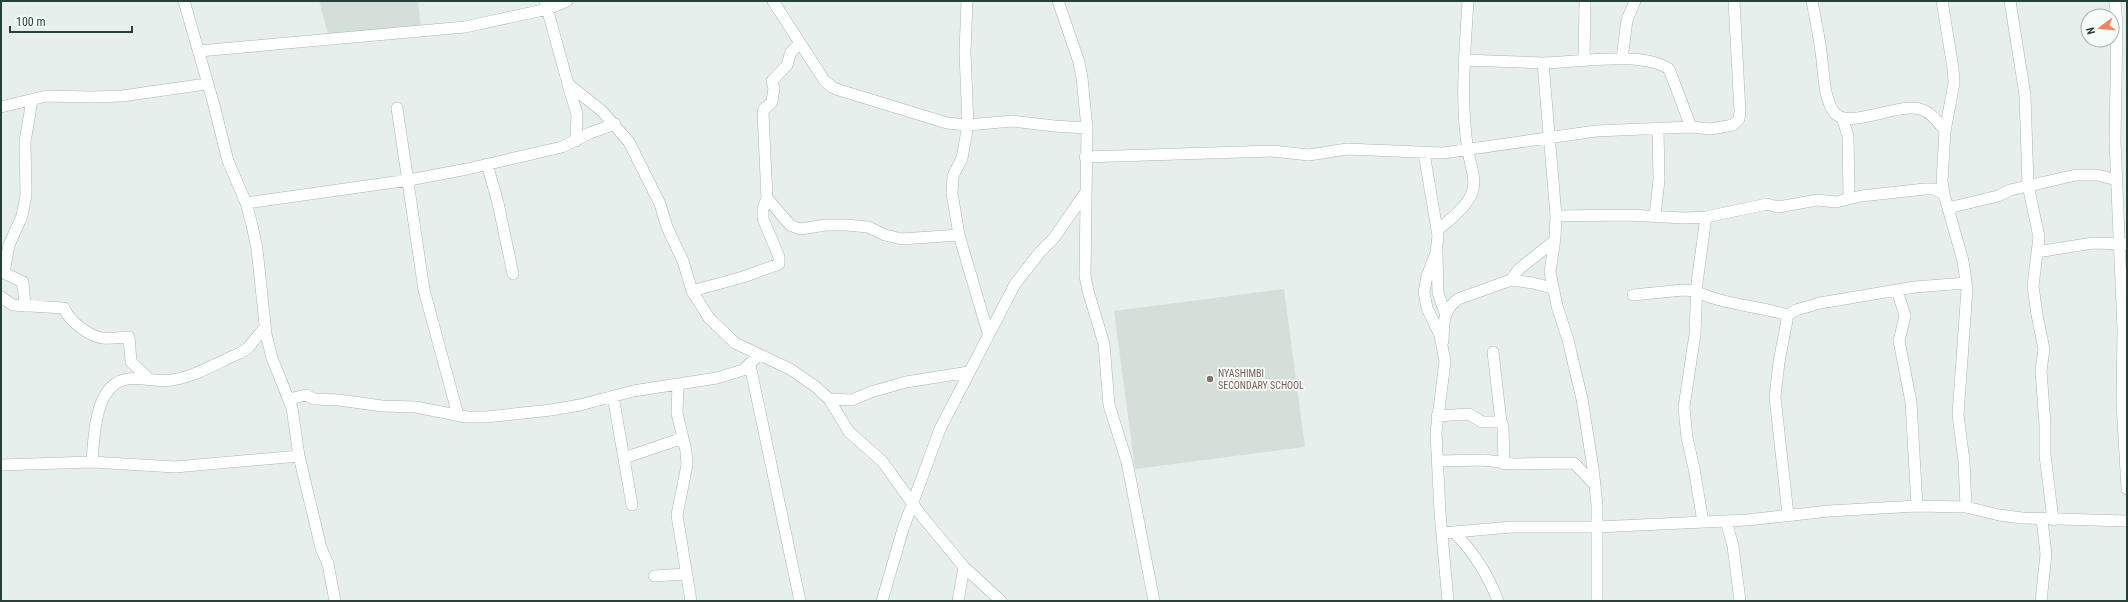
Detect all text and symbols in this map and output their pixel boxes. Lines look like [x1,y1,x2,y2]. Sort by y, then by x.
scale bar [10,8,132,34]
north arrow [2080,8,2120,48]
text: 100 m [16,15,46,29]
text: N [2084,25,2098,36]
place label: NYASHIMBI SECONDARY SCHOOL [1218,368,1304,391]
marker: NYASHIMBI SECONDARY SCHOOL [1205,374,1215,384]

